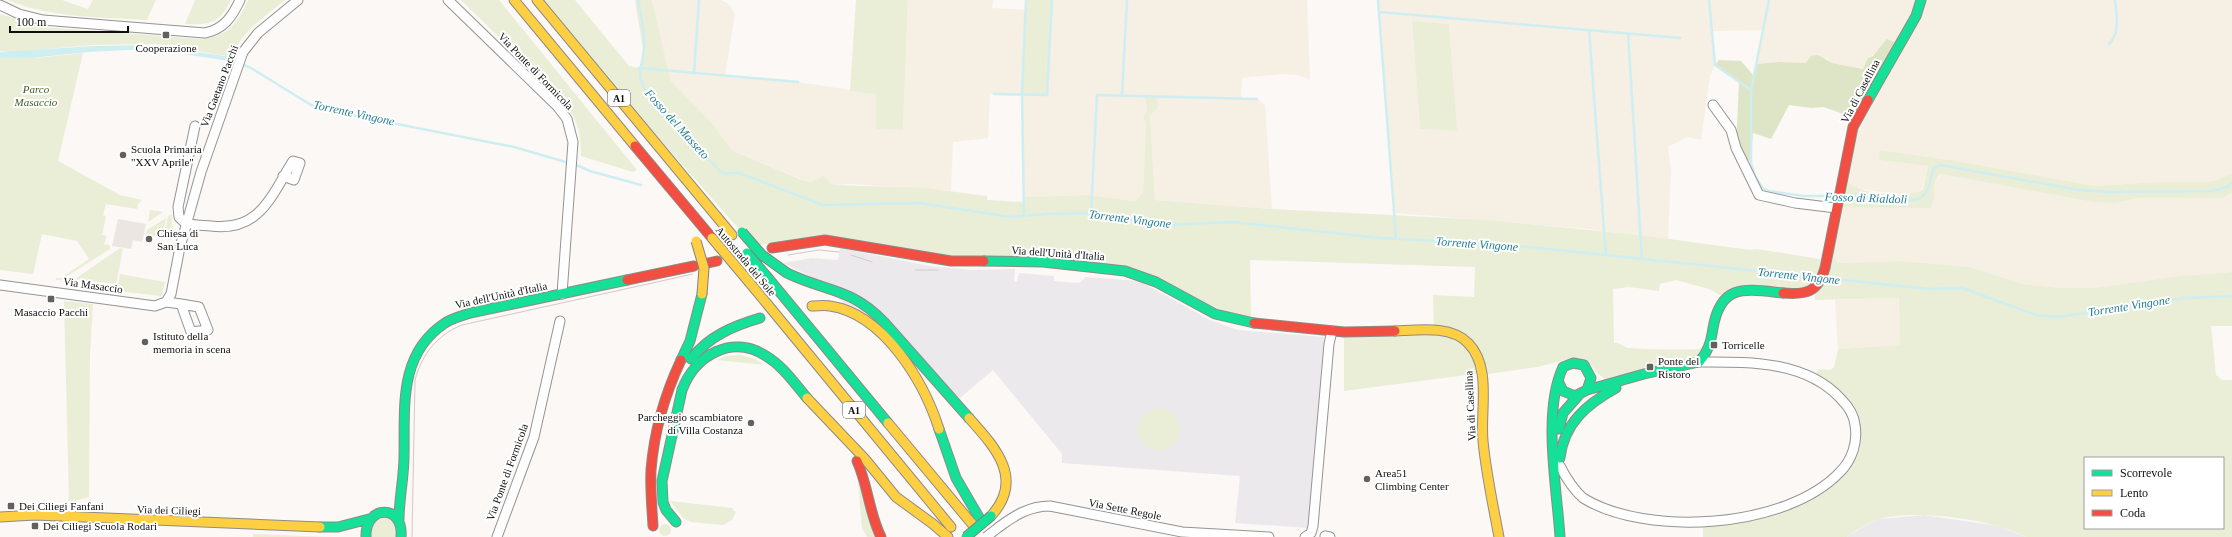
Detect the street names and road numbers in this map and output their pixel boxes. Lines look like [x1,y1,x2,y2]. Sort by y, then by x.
street label: Via Ponte di Formicola [496,30,576,112]
street label: Via Gaetano Pacchi [198,43,240,129]
street label: Via di Casellina [1838,57,1882,125]
road number: A1 [608,90,630,106]
street label: Autostrada del Sole [714,224,779,298]
street label: Via dell'Unità d'Italia [1011,244,1105,262]
street label: Via Masaccio [62,275,124,295]
street label: Via dell'Unità d'Italia [454,279,548,311]
street label: Via di Casellina [1462,371,1478,441]
road number: A1 [843,402,865,418]
street label: Via Ponte di Formicola [484,422,530,522]
street label: Via Sette Regole [1088,496,1163,522]
street label: Via dei Ciliegi [137,503,201,517]

